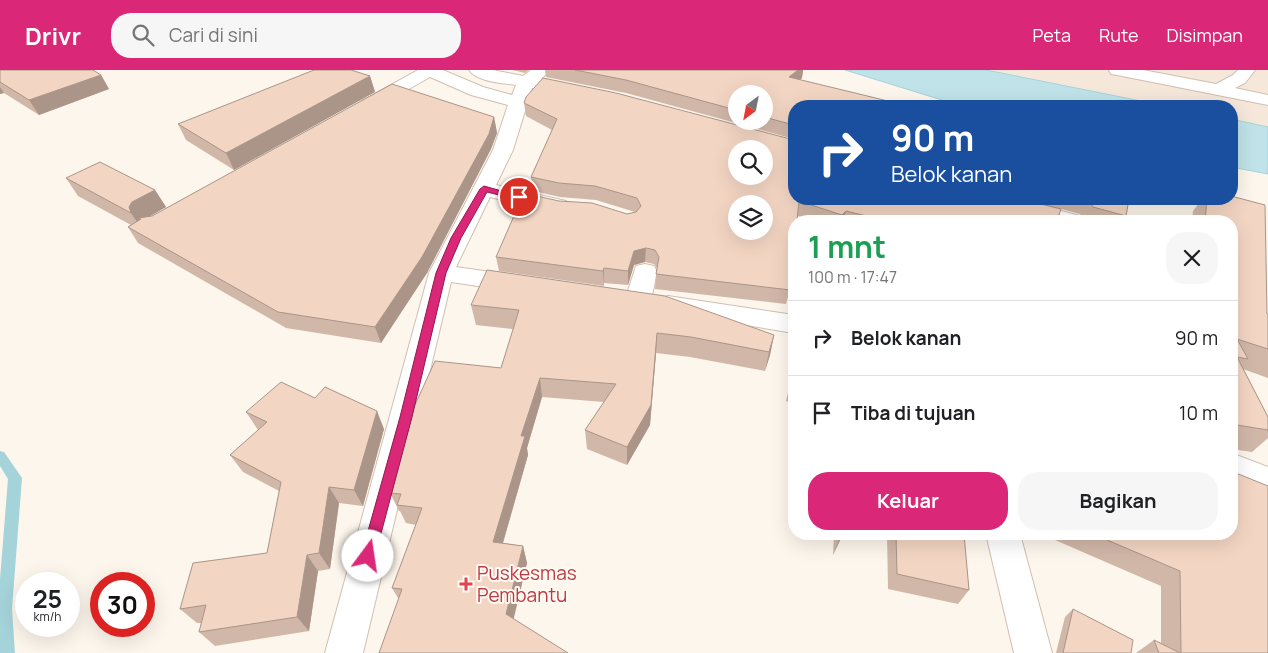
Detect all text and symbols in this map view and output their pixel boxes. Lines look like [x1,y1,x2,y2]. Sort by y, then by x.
search box [111,13,461,58]
text: Drivr [25,19,81,52]
icon: search [129,21,157,49]
text: Cari di sini [169,22,258,48]
text: Peta [1032,23,1071,47]
text: Rute [1099,23,1138,47]
text: Disimpan [1166,23,1243,47]
north arrow [728,85,772,130]
map controls [728,85,773,240]
text: 90 m [891,114,974,162]
icon: right [808,120,873,185]
button: search [728,140,773,185]
text: Belok kanan [891,159,1012,189]
pin [498,176,540,218]
icon: arrive [505,183,533,211]
button: layers [728,195,773,240]
text: 1 mnt [808,226,886,267]
button: close [1166,232,1218,284]
text: 100 m · 17:47 [808,266,897,288]
icon: right [808,324,836,352]
text: Belok kanan [851,325,961,351]
text: 90 m [1175,325,1218,351]
icon: arrive [808,399,836,427]
text: Tiba di tujuan [851,400,975,426]
text: 10 m [1179,400,1218,426]
button: Keluar [808,472,1008,530]
button: Bagikan [1018,472,1218,530]
position arrow [341,529,393,581]
place label: Puskesmas Pembantu [477,560,577,608]
speed limit sign: 30 [90,572,155,637]
marker: Puskesmas Pembantu [459,577,473,591]
text: 25 [33,581,62,616]
text: km/h [34,608,61,625]

